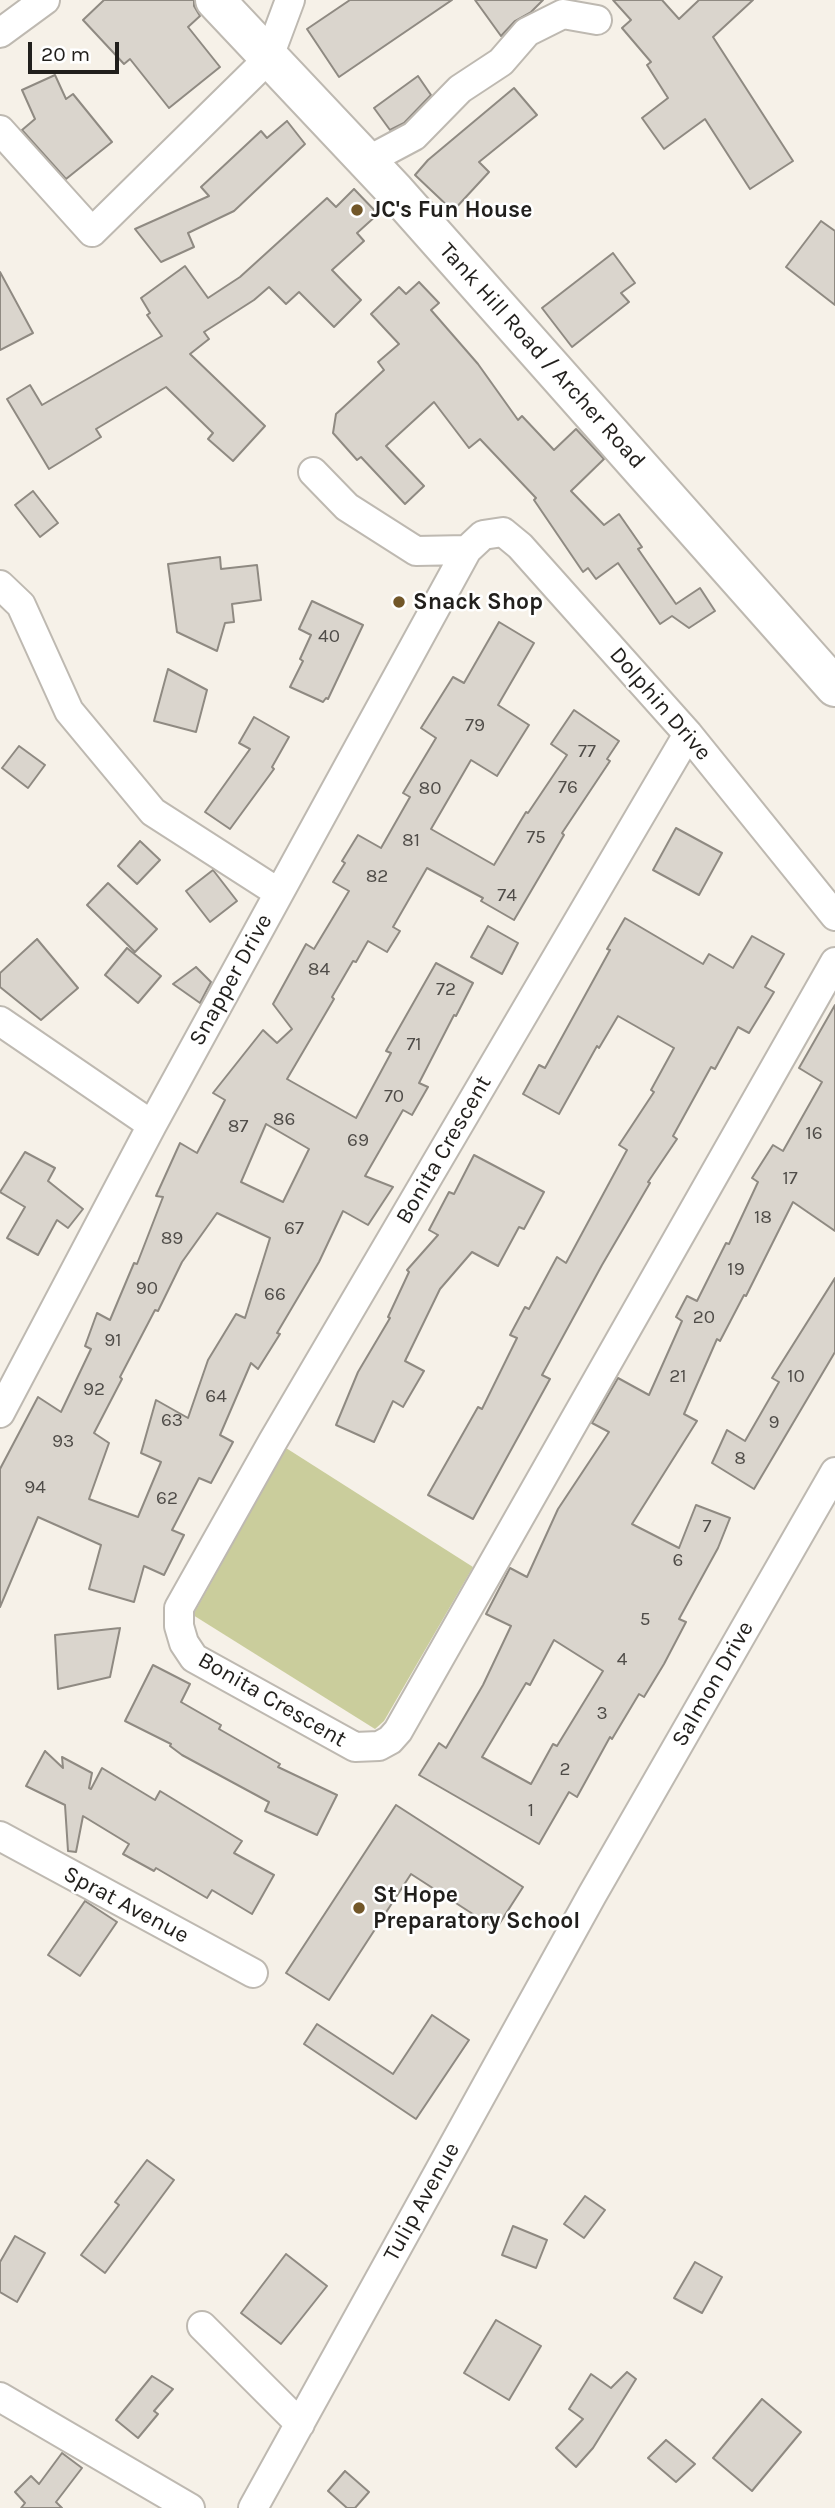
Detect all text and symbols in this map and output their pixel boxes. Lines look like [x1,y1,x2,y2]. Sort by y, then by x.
scale bar [32,28,122,72]
text: 20 m [41,42,90,66]
place label: JC's Fun House [371,196,532,224]
marker: JC's Fun House [349,202,365,218]
street label: Tank Hill Road / Archer Road [433,237,651,475]
place label: Snack Shop [413,588,543,616]
marker: Snack Shop [391,594,407,610]
house number: 40 [318,626,340,648]
street label: Dolphin Drive [603,642,717,766]
house number: 79 [465,715,485,737]
house number: 77 [578,741,596,763]
house number: 76 [558,777,578,799]
house number: 80 [419,778,441,800]
house number: 75 [526,827,546,849]
house number: 81 [402,830,420,852]
house number: 82 [366,866,388,888]
house number: 74 [497,885,517,907]
street label: Snapper Drive [183,909,279,1051]
house number: 84 [308,959,330,981]
house number: 72 [436,979,456,1001]
house number: 71 [406,1034,422,1056]
street label: Bonita Crescent [390,1071,498,1229]
house number: 70 [384,1086,404,1108]
house number: 86 [273,1109,295,1131]
house number: 87 [228,1116,248,1138]
house number: 16 [805,1123,823,1145]
house number: 69 [347,1130,369,1152]
house number: 17 [782,1168,798,1190]
house number: 18 [754,1207,772,1229]
house number: 67 [284,1218,304,1240]
house number: 89 [161,1228,183,1250]
house number: 19 [727,1259,745,1281]
house number: 90 [136,1278,158,1300]
house number: 66 [264,1284,286,1306]
house number: 20 [693,1307,715,1329]
house number: 91 [104,1330,122,1352]
house number: 21 [669,1366,687,1388]
house number: 10 [787,1366,805,1388]
house number: 92 [83,1379,105,1401]
house number: 64 [205,1386,227,1408]
house number: 63 [161,1410,183,1432]
house number: 9 [768,1412,780,1434]
house number: 93 [52,1431,74,1453]
house number: 8 [734,1448,746,1470]
house number: 94 [24,1477,46,1499]
house number: 62 [156,1488,178,1510]
house number: 7 [703,1516,711,1538]
house number: 6 [673,1550,683,1572]
house number: 5 [640,1609,650,1631]
street label: Salmon Drive [666,1616,760,1752]
street label: Bonita Crescent [193,1646,351,1754]
house number: 4 [617,1649,627,1671]
house number: 3 [596,1703,608,1725]
house number: 2 [559,1759,571,1781]
house number: 1 [528,1800,534,1822]
street label: Sprat Avenue [59,1860,193,1950]
place label: St Hope Preparatory School [373,1881,580,1935]
marker: St Hope Preparatory School [351,1900,367,1916]
street label: Tulip Avenue [378,2138,466,2266]

